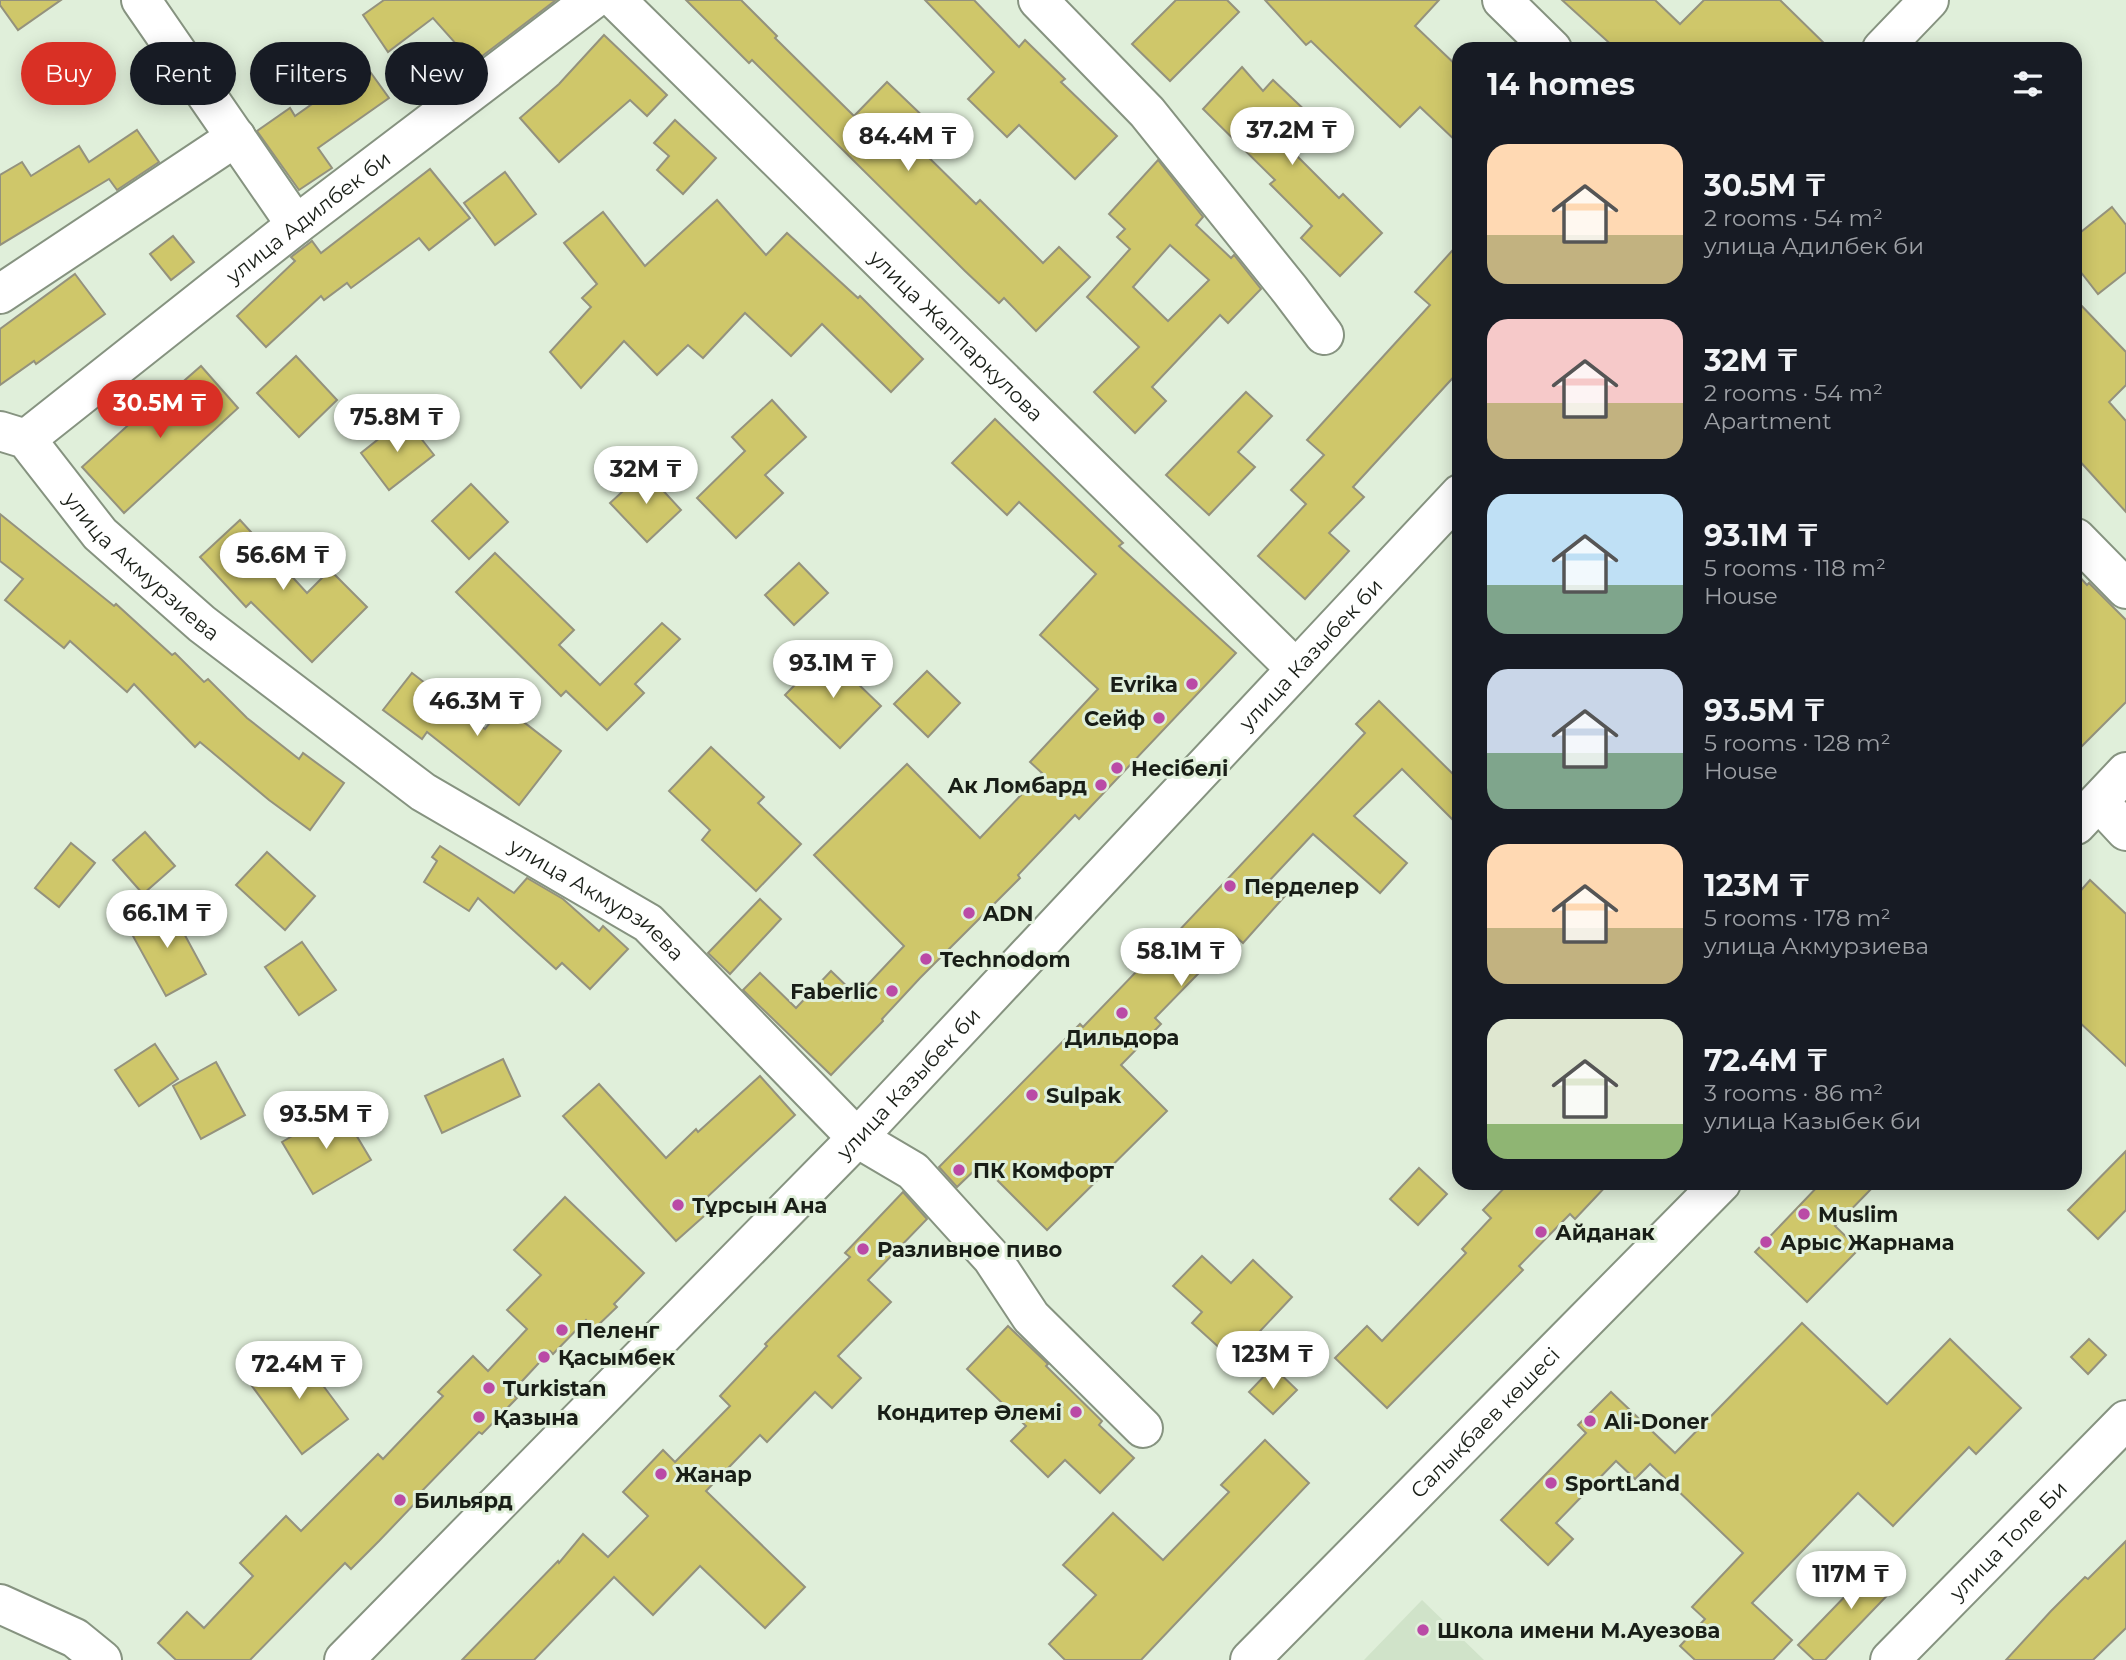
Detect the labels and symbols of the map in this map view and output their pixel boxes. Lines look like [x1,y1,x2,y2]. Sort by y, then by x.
pin: 37.2M ₸ [1227,108,1357,167]
pin: 84.4M ₸ [843,114,973,173]
street label: улица Адилбек би [220,145,395,289]
street label: улица Жаппаркулова [864,244,1049,426]
pin: 30.5M ₸ [95,380,225,440]
pin: 75.8M ₸ [332,394,462,454]
pin: 32M ₸ [597,447,695,506]
street label: улица Акмурзиева [59,486,225,645]
pin: 56.6M ₸ [218,532,348,592]
street label: улица Казыбек би [1233,573,1387,736]
pin: 93.1M ₸ [768,640,898,700]
place label: Evrika [1110,672,1178,697]
marker: Evrika [1184,676,1200,692]
pin: 46.3M ₸ [412,678,542,738]
place label: Сейф [1084,706,1145,731]
marker: Сейф [1151,710,1167,726]
place label: Несібелі [1131,756,1228,781]
marker: Несібелі [1109,760,1125,776]
place label: Ак Ломбард [947,773,1087,798]
marker: Ак Ломбард [1093,777,1109,793]
street label: улица Акмурзиева [504,832,690,965]
place label: Перделер [1244,874,1359,899]
marker: Перделер [1222,878,1238,894]
pin: 66.1M ₸ [102,890,232,950]
place label: ADN [982,901,1033,926]
marker: ADN [961,905,977,921]
pin: 58.1M ₸ [1116,928,1246,988]
place label: Technodom [940,947,1071,972]
marker: Technodom [918,951,934,967]
place label: Faberlic [790,979,879,1004]
marker: Faberlic [884,983,900,999]
street label: улица Казыбек би [831,1002,985,1165]
marker: Дильдора [1114,1005,1130,1021]
place label: Дильдора [1065,1025,1179,1050]
place label: Sulpak [1046,1083,1121,1108]
marker: Sulpak [1024,1087,1040,1103]
pin: 93.5M ₸ [261,1092,391,1151]
place label: ПК Комфорт [973,1158,1115,1183]
marker: ПК Комфорт [951,1162,967,1178]
place label: Тұрсын Ана [692,1193,827,1218]
marker: Тұрсын Ана [670,1197,686,1213]
place label: Muslim [1818,1202,1898,1227]
marker: Muslim [1796,1206,1812,1222]
place label: Айданак [1555,1220,1655,1245]
marker: Айданак [1533,1224,1549,1240]
place label: Арыс Жарнама [1780,1230,1954,1255]
marker: Арыс Жарнама [1758,1234,1774,1250]
place label: Разливное пиво [877,1237,1062,1262]
marker: Разливное пиво [855,1241,871,1257]
place label: Пеленг [576,1318,660,1343]
marker: Пеленг [554,1322,570,1338]
pin: 123M ₸ [1216,1332,1330,1391]
pin: 72.4M ₸ [234,1342,364,1401]
street label: Салықбаев көшесі [1405,1342,1564,1503]
place label: Қасымбек [558,1345,676,1370]
marker: Қасымбек [536,1349,552,1365]
place label: Turkistan [503,1376,607,1401]
marker: Turkistan [481,1380,497,1396]
place label: Кондитер Әлемі [877,1400,1062,1425]
marker: Кондитер Әлемі [1068,1404,1084,1420]
place label: Қазына [493,1405,579,1430]
marker: Қазына [471,1409,487,1425]
place label: Ali-Doner [1603,1409,1709,1434]
marker: Ali-Doner [1582,1413,1598,1429]
place label: Жанар [675,1462,752,1487]
marker: Жанар [653,1466,669,1482]
place label: SportLand [1565,1471,1680,1496]
marker: SportLand [1543,1475,1559,1491]
street label: улица Толе Би [1943,1475,2072,1606]
place label: Бильярд [414,1488,513,1513]
marker: Бильярд [392,1492,408,1508]
pin: 117M ₸ [1794,1552,1908,1611]
place label: Школа имени М.Ауезова [1437,1618,1720,1643]
marker: Школа имени М.Ауезова [1415,1622,1431,1638]

